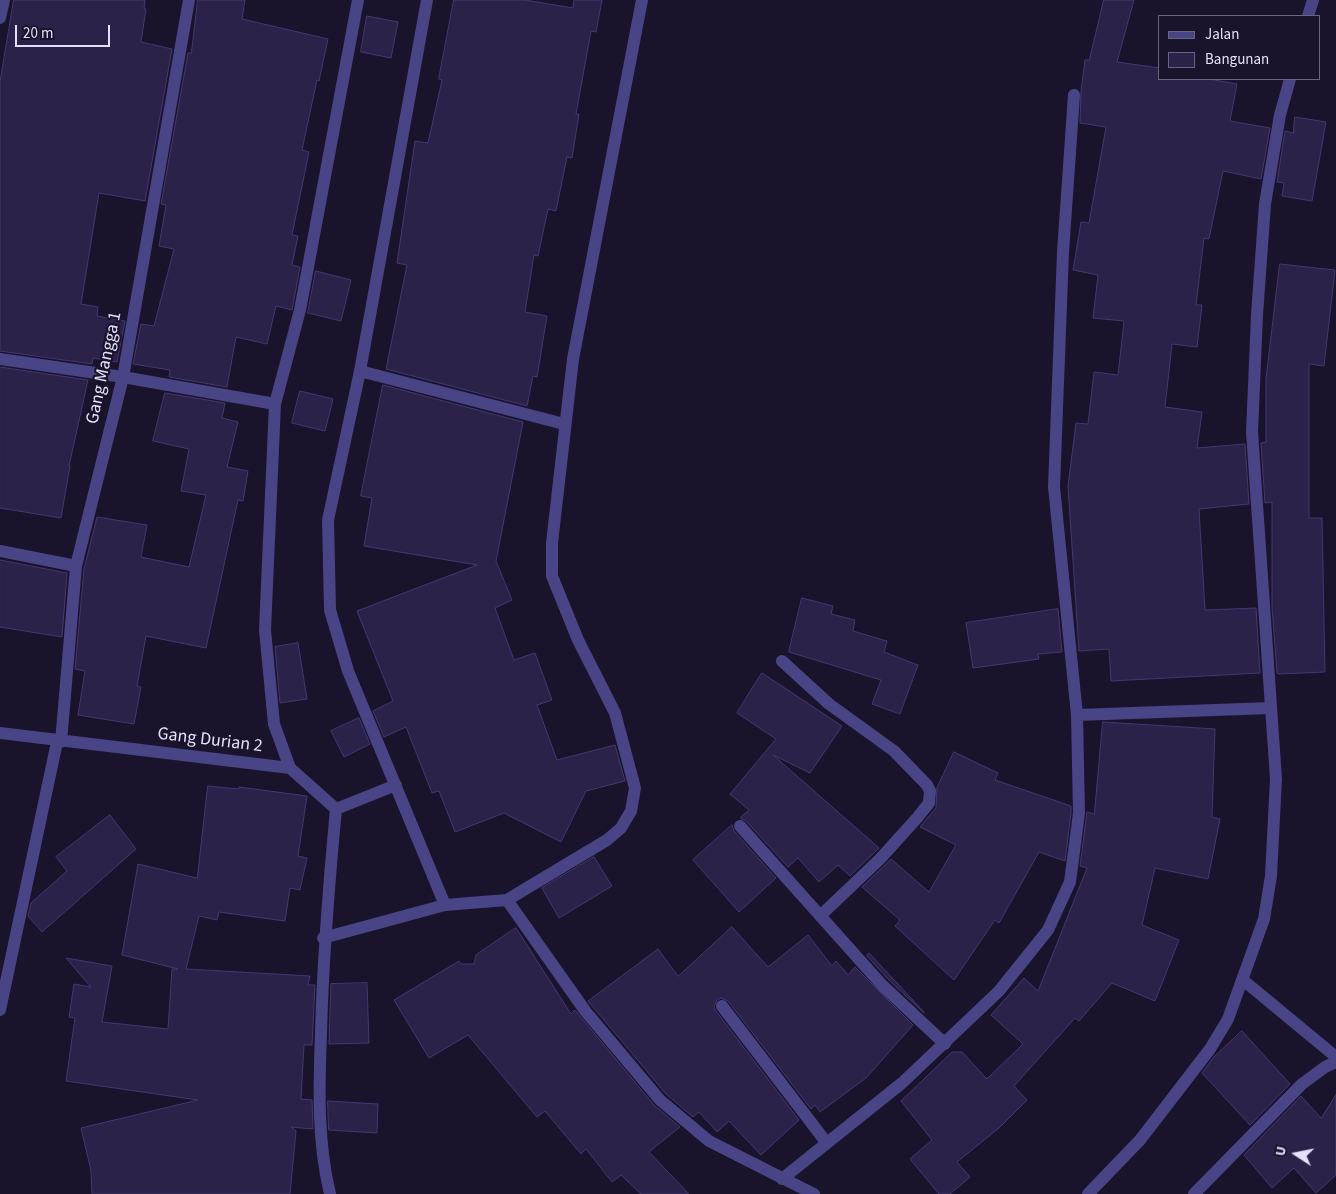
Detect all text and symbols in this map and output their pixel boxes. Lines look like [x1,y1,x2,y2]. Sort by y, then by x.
scale bar [18,15,112,47]
legend [1158,15,1321,80]
text: 20 m [23,23,53,44]
text: Jalan [1205,24,1239,45]
text: Bangunan [1205,49,1269,70]
street label: Gang Mangga 1 [83,310,127,426]
street label: Gang Durian 2 [156,724,264,758]
north arrow [1271,1129,1321,1179]
text: U [1271,1145,1292,1158]

